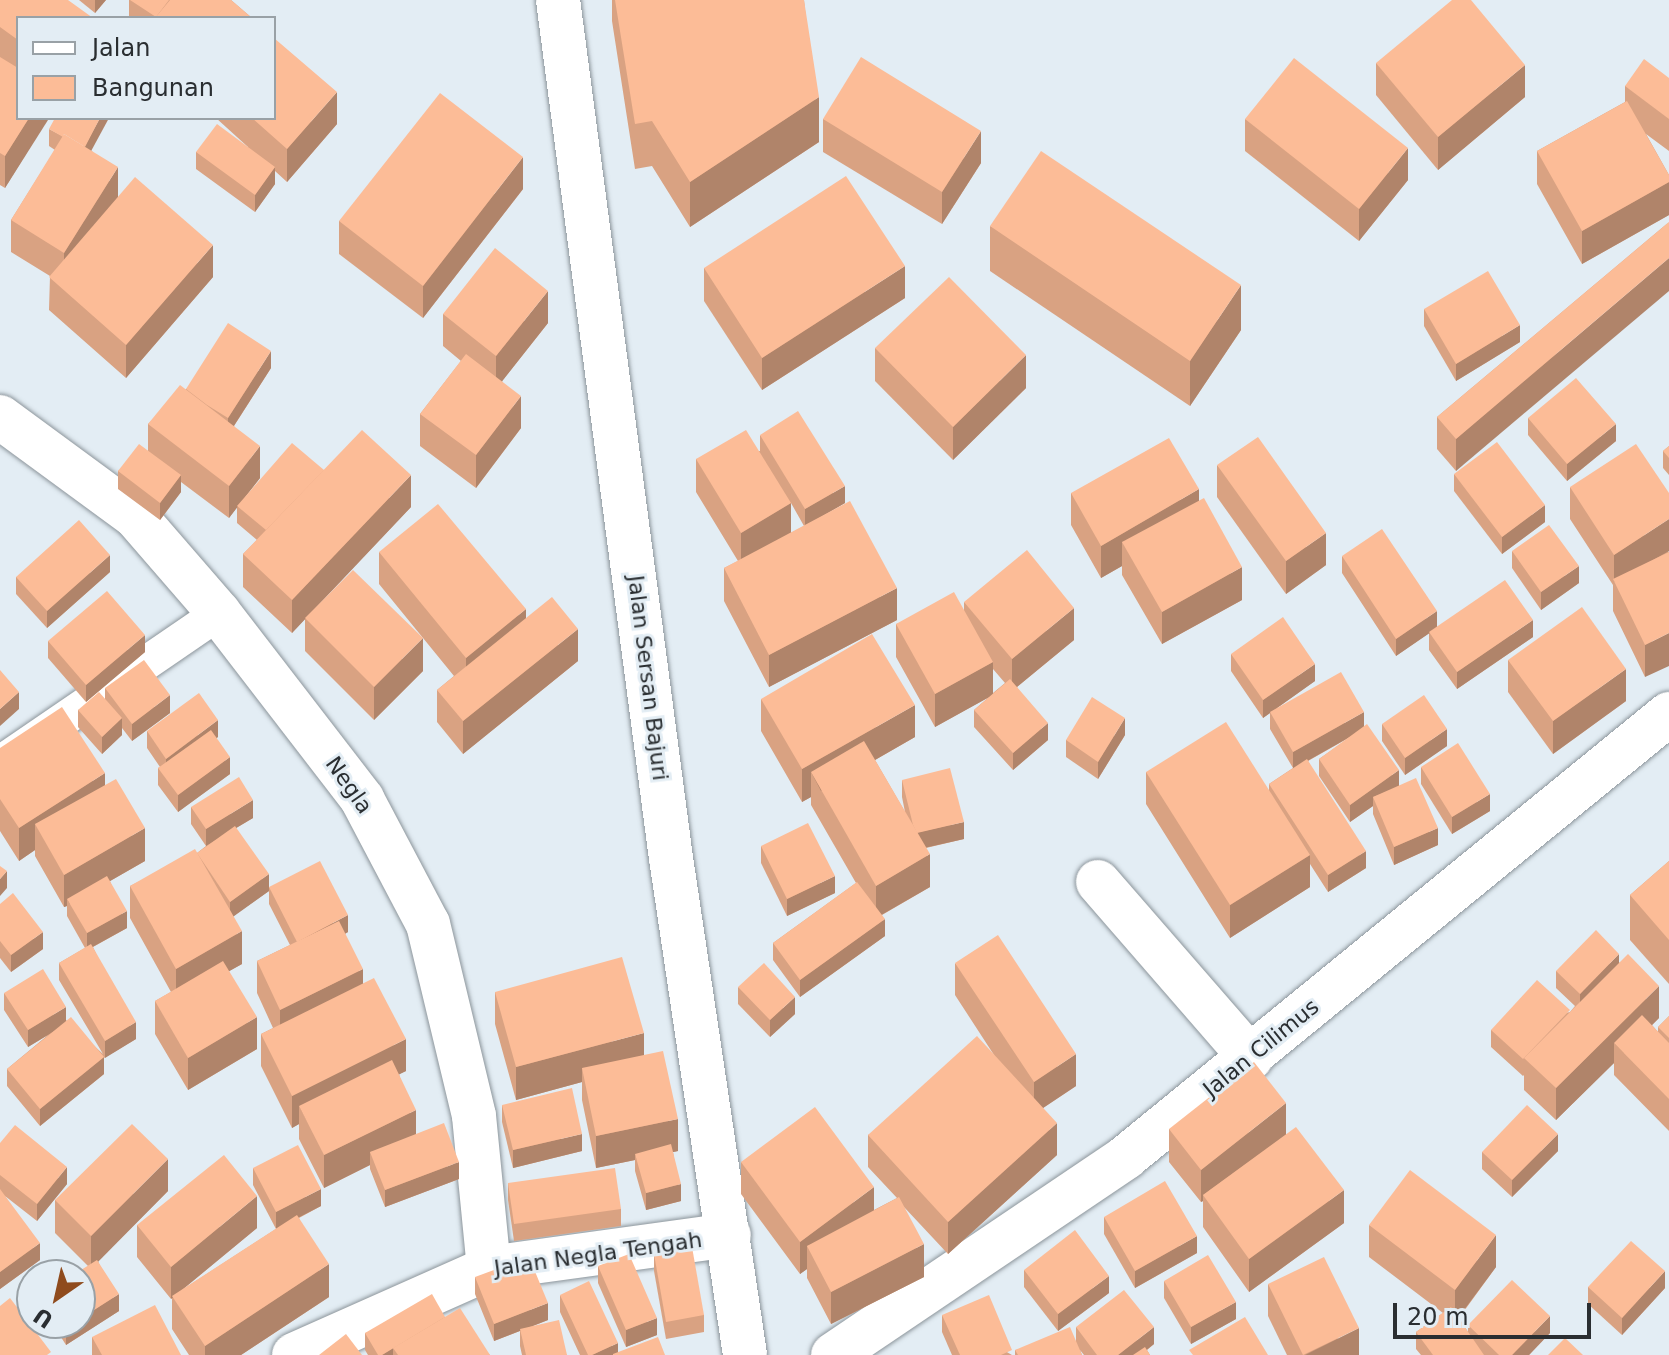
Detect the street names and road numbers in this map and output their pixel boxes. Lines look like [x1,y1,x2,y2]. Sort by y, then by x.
street label: Jalan Sersan Bajuri [622,574,674,782]
street label: Negla [320,751,378,819]
street label: Jalan Cilimus [1198,993,1324,1103]
street label: Jalan Negla Tengah [492,1226,704,1282]

